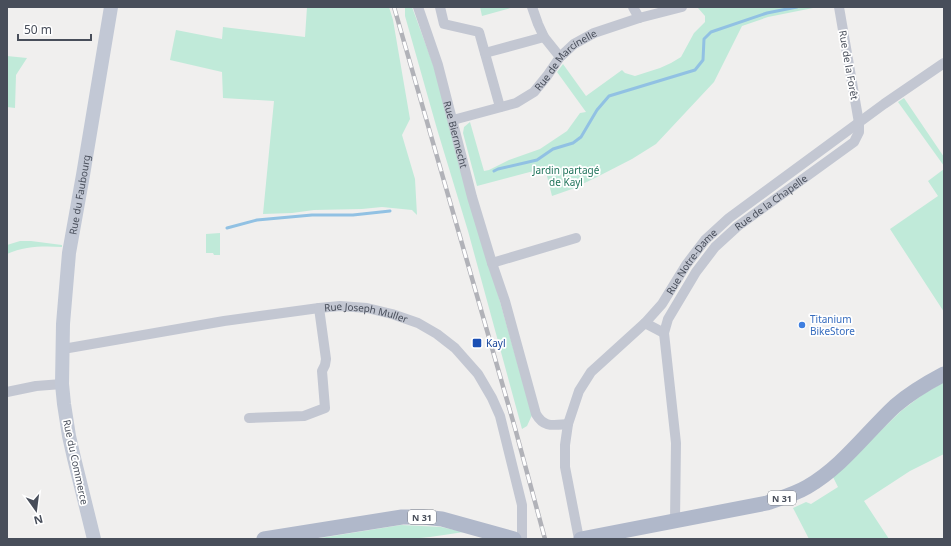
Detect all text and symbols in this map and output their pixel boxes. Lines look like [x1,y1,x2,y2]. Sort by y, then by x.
scale bar [18,16,91,42]
text: 50 m [24,21,52,38]
street label: Rue de Marcinelle [531,26,599,93]
street label: Rue de la Forêt [836,29,862,101]
street label: Rue Biermecht [440,99,471,170]
street label: Rue du Faubourg [65,154,93,236]
park label: Jardin partagé de Kayl [532,163,600,189]
street label: Rue de la Chapelle [732,171,810,233]
street label: Rue Notre-Dame [663,225,720,297]
street label: Rue Joseph Muller [323,299,410,326]
place label: Titanium BikeStore [810,312,855,338]
marker: Titanium BikeStore [797,320,807,330]
place label: Kayl [486,336,505,350]
marker: Kayl [471,337,483,349]
street label: Rue du Commerce [60,418,92,506]
north arrow [16,490,56,530]
road number: N 31 [768,491,796,505]
road number: N 31 [408,510,436,524]
text: N [32,512,45,529]

